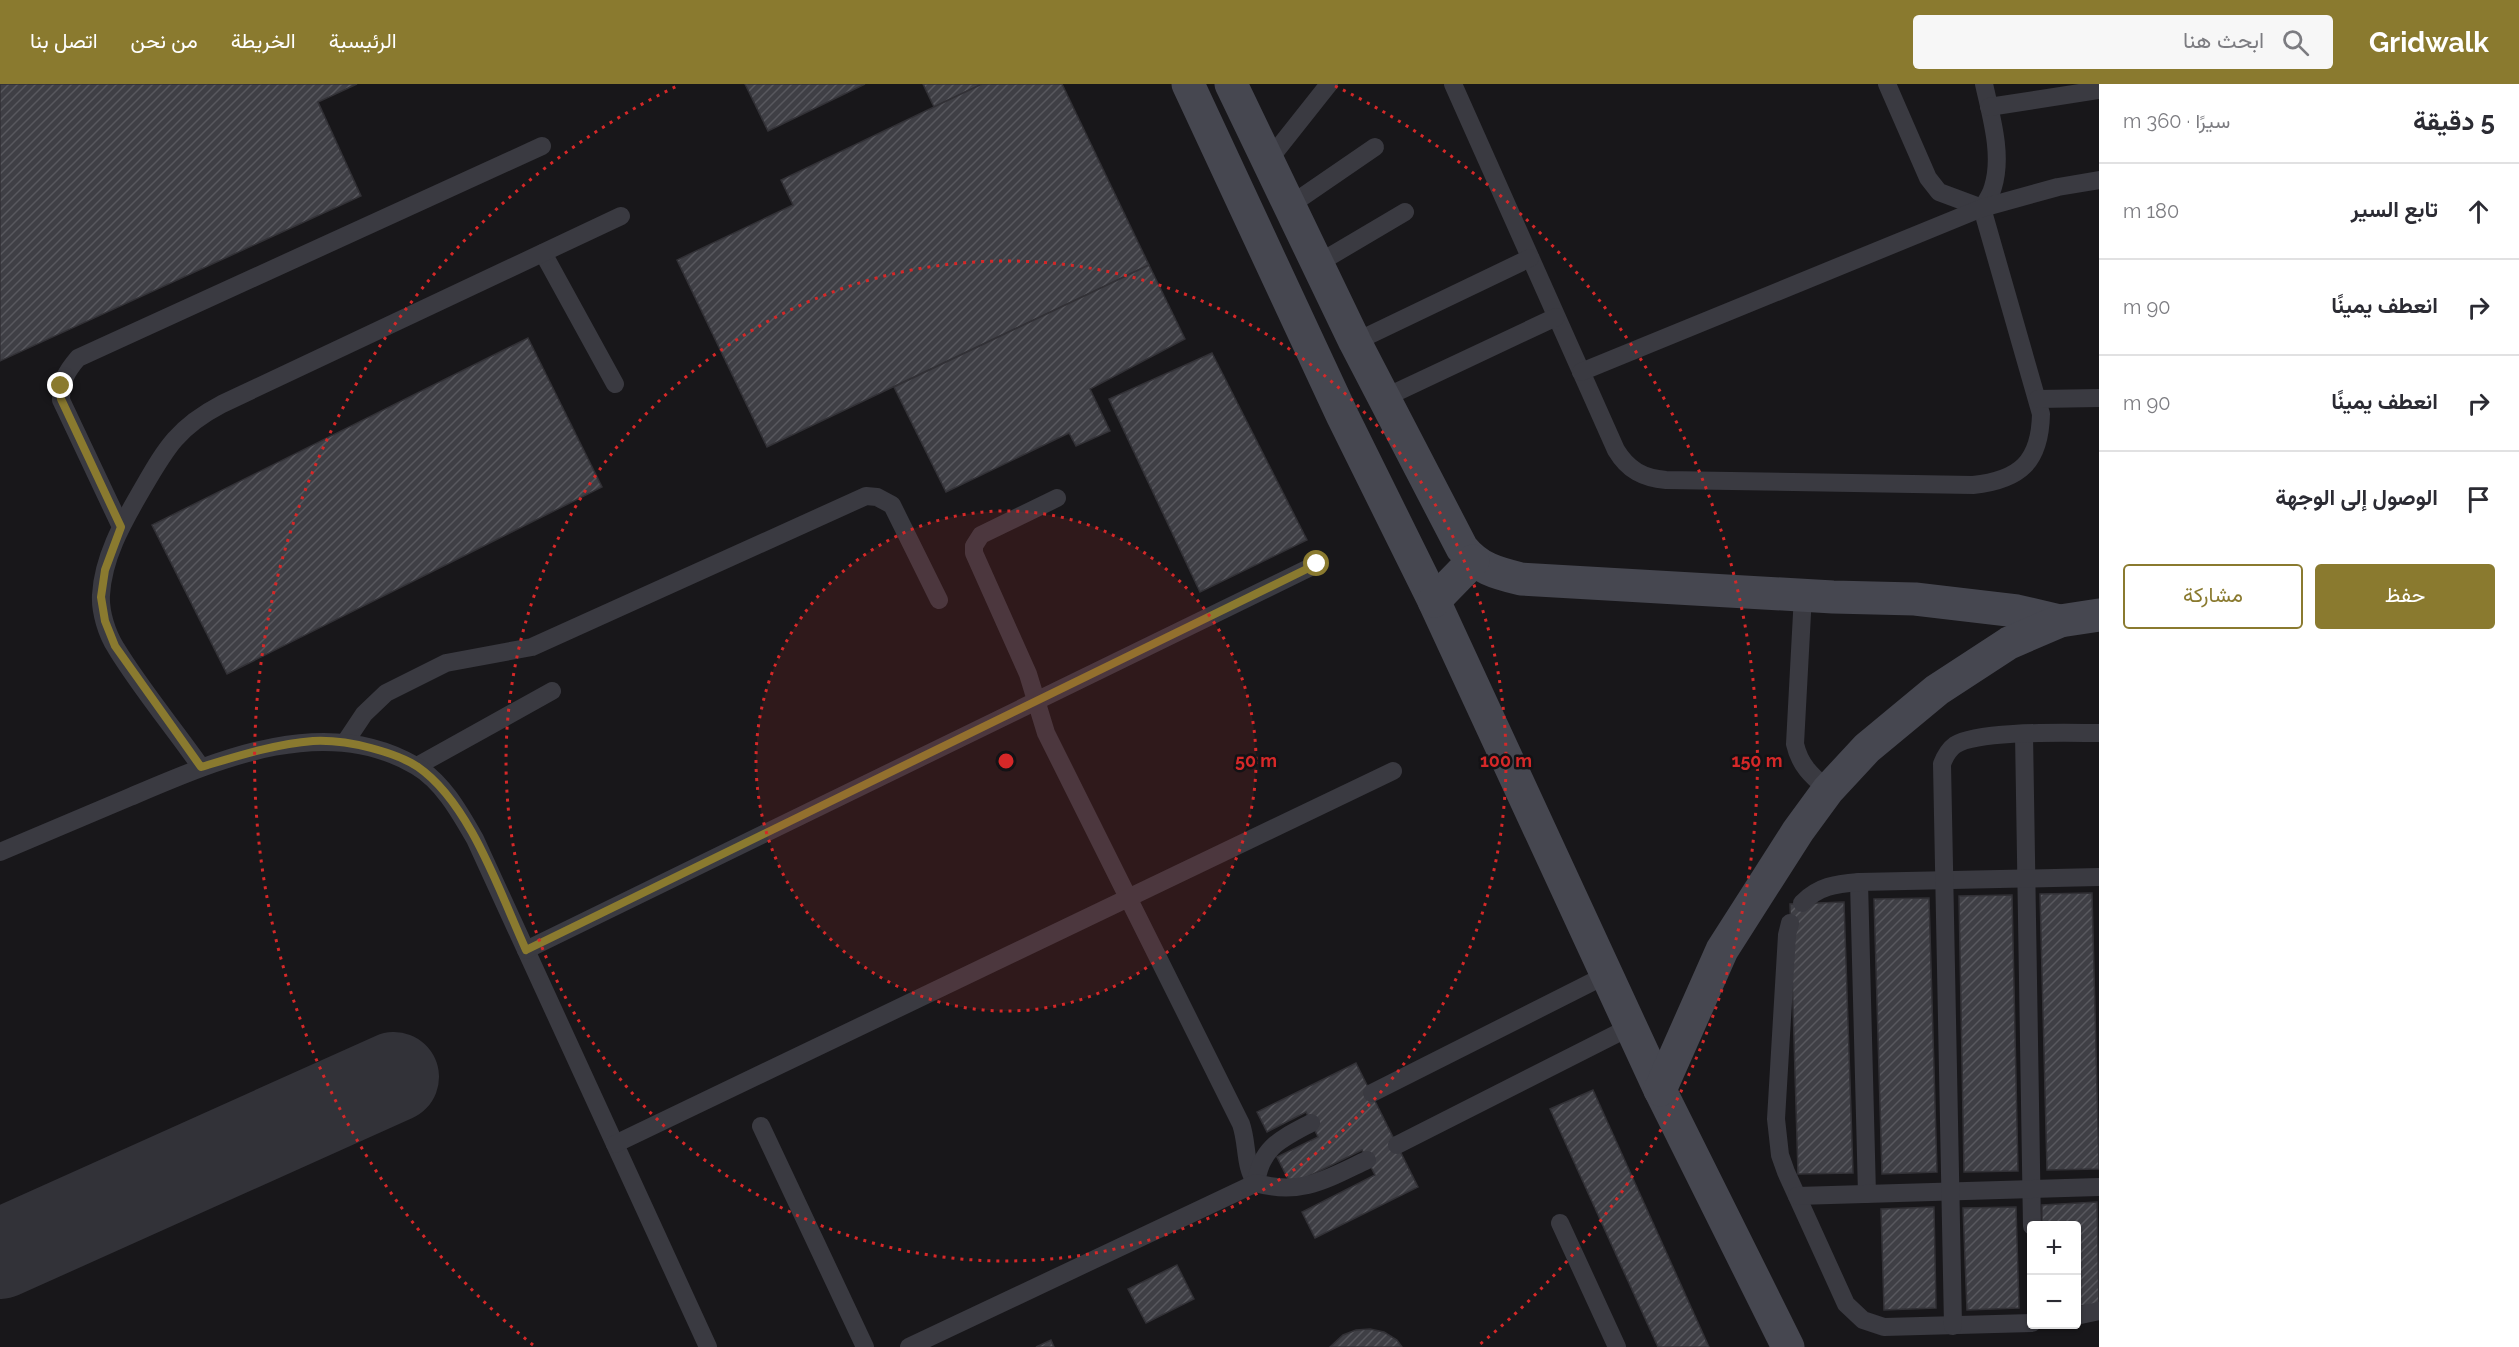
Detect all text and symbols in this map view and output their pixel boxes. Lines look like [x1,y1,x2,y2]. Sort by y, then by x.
search box [1913,15,2333,69]
icon: search [2279,26,2312,59]
text: Gridwalk [2369,26,2489,59]
text: ابحث هنا [2183,27,2264,53]
text: اتصل بنا [30,28,98,53]
text: من نحن [131,28,198,53]
text: الخريطة [231,28,296,53]
text: الرئيسية [329,28,397,53]
text: 5 دقيقة [2413,106,2495,136]
text: سيرًا · 360 m [2123,109,2230,133]
icon: ahead [2462,195,2495,228]
text: تابع السير [2351,196,2438,222]
text: 180 m [2123,199,2179,223]
icon: right [2462,291,2495,324]
text: انعطف يمينًا [2331,292,2438,318]
text: 90 m [2123,295,2170,319]
route end [47,372,73,398]
icon: right [2462,387,2495,420]
text: انعطف يمينًا [2331,388,2438,414]
text: 90 m [2123,391,2170,415]
icon: arrive [2462,483,2495,516]
text: الوصول إلى الوجهة [2275,484,2438,510]
route start [1303,550,1329,576]
button: مشاركة [2123,564,2303,629]
button: حفظ [2315,564,2495,629]
text: 50 m [1235,750,1277,771]
text: 100 m [1480,750,1532,771]
text: 150 m [1732,750,1783,771]
centre of rings [996,751,1016,771]
map controls [2027,1221,2081,1329]
button: + [2027,1221,2081,1275]
button: − [2027,1275,2081,1329]

